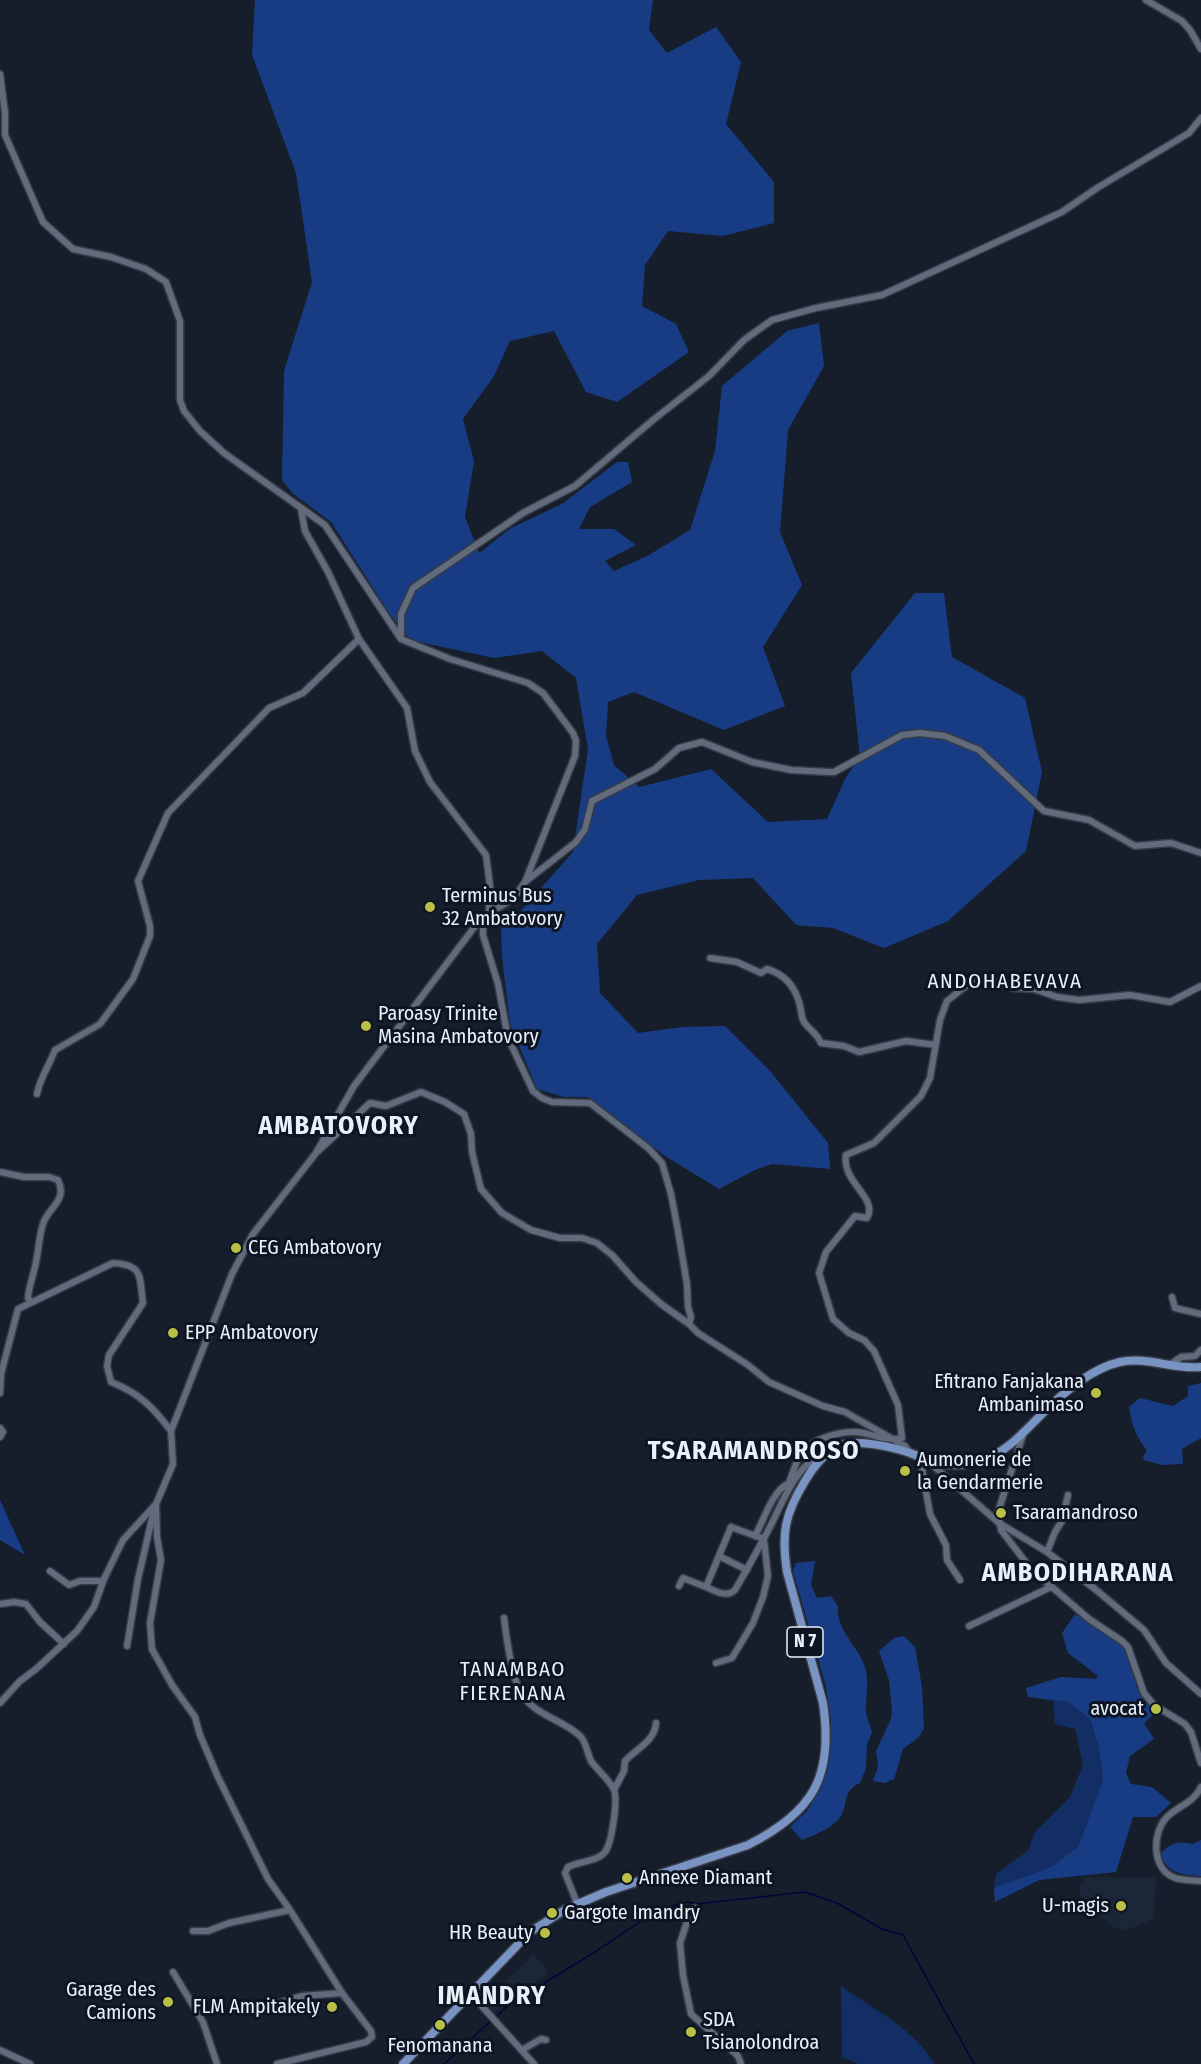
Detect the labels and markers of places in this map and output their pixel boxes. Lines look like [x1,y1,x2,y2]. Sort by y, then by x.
place label: Terminus Bus 32 Ambatovory [442,884,562,931]
marker: Terminus Bus 32 Ambatovory [423,900,437,914]
place label: Paroasy Trinite Masina Ambatovory [378,1002,539,1049]
marker: Paroasy Trinite Masina Ambatovory [359,1019,373,1033]
place label: CEG Ambatovory [248,1236,382,1260]
marker: CEG Ambatovory [229,1241,243,1255]
place label: EPP Ambatovory [185,1321,318,1345]
marker: EPP Ambatovory [166,1326,180,1340]
place label: Efitrano Fanjakana Ambanimaso [934,1370,1084,1417]
marker: Efitrano Fanjakana Ambanimaso [1089,1386,1103,1400]
place label: Aumonerie de la Gendarmerie [917,1448,1043,1495]
marker: Aumonerie de la Gendarmerie [898,1464,912,1478]
place label: Tsaramandroso [1013,1501,1138,1525]
marker: Tsaramandroso [994,1506,1008,1520]
place label: avocat [1090,1697,1144,1721]
marker: avocat [1149,1702,1163,1716]
place label: Annexe Diamant [639,1866,772,1890]
marker: Annexe Diamant [620,1871,634,1885]
place label: U-magis [1042,1894,1109,1918]
marker: U-magis [1114,1899,1128,1913]
place label: Gargote Imandry [564,1901,700,1925]
marker: Gargote Imandry [545,1906,559,1920]
place label: HR Beauty [449,1921,533,1945]
marker: HR Beauty [538,1926,552,1940]
place label: Garage des Camions [66,1978,156,2025]
marker: Garage des Camions [161,1995,175,2009]
place label: FLM Ampitakely [193,1995,320,2019]
marker: FLM Ampitakely [325,2000,339,2014]
place label: SDA Tsianolondroa [703,2008,819,2055]
marker: Fenomanana [433,2018,447,2032]
marker: SDA Tsianolondroa [684,2025,698,2039]
place label: Fenomanana [388,2034,492,2058]

